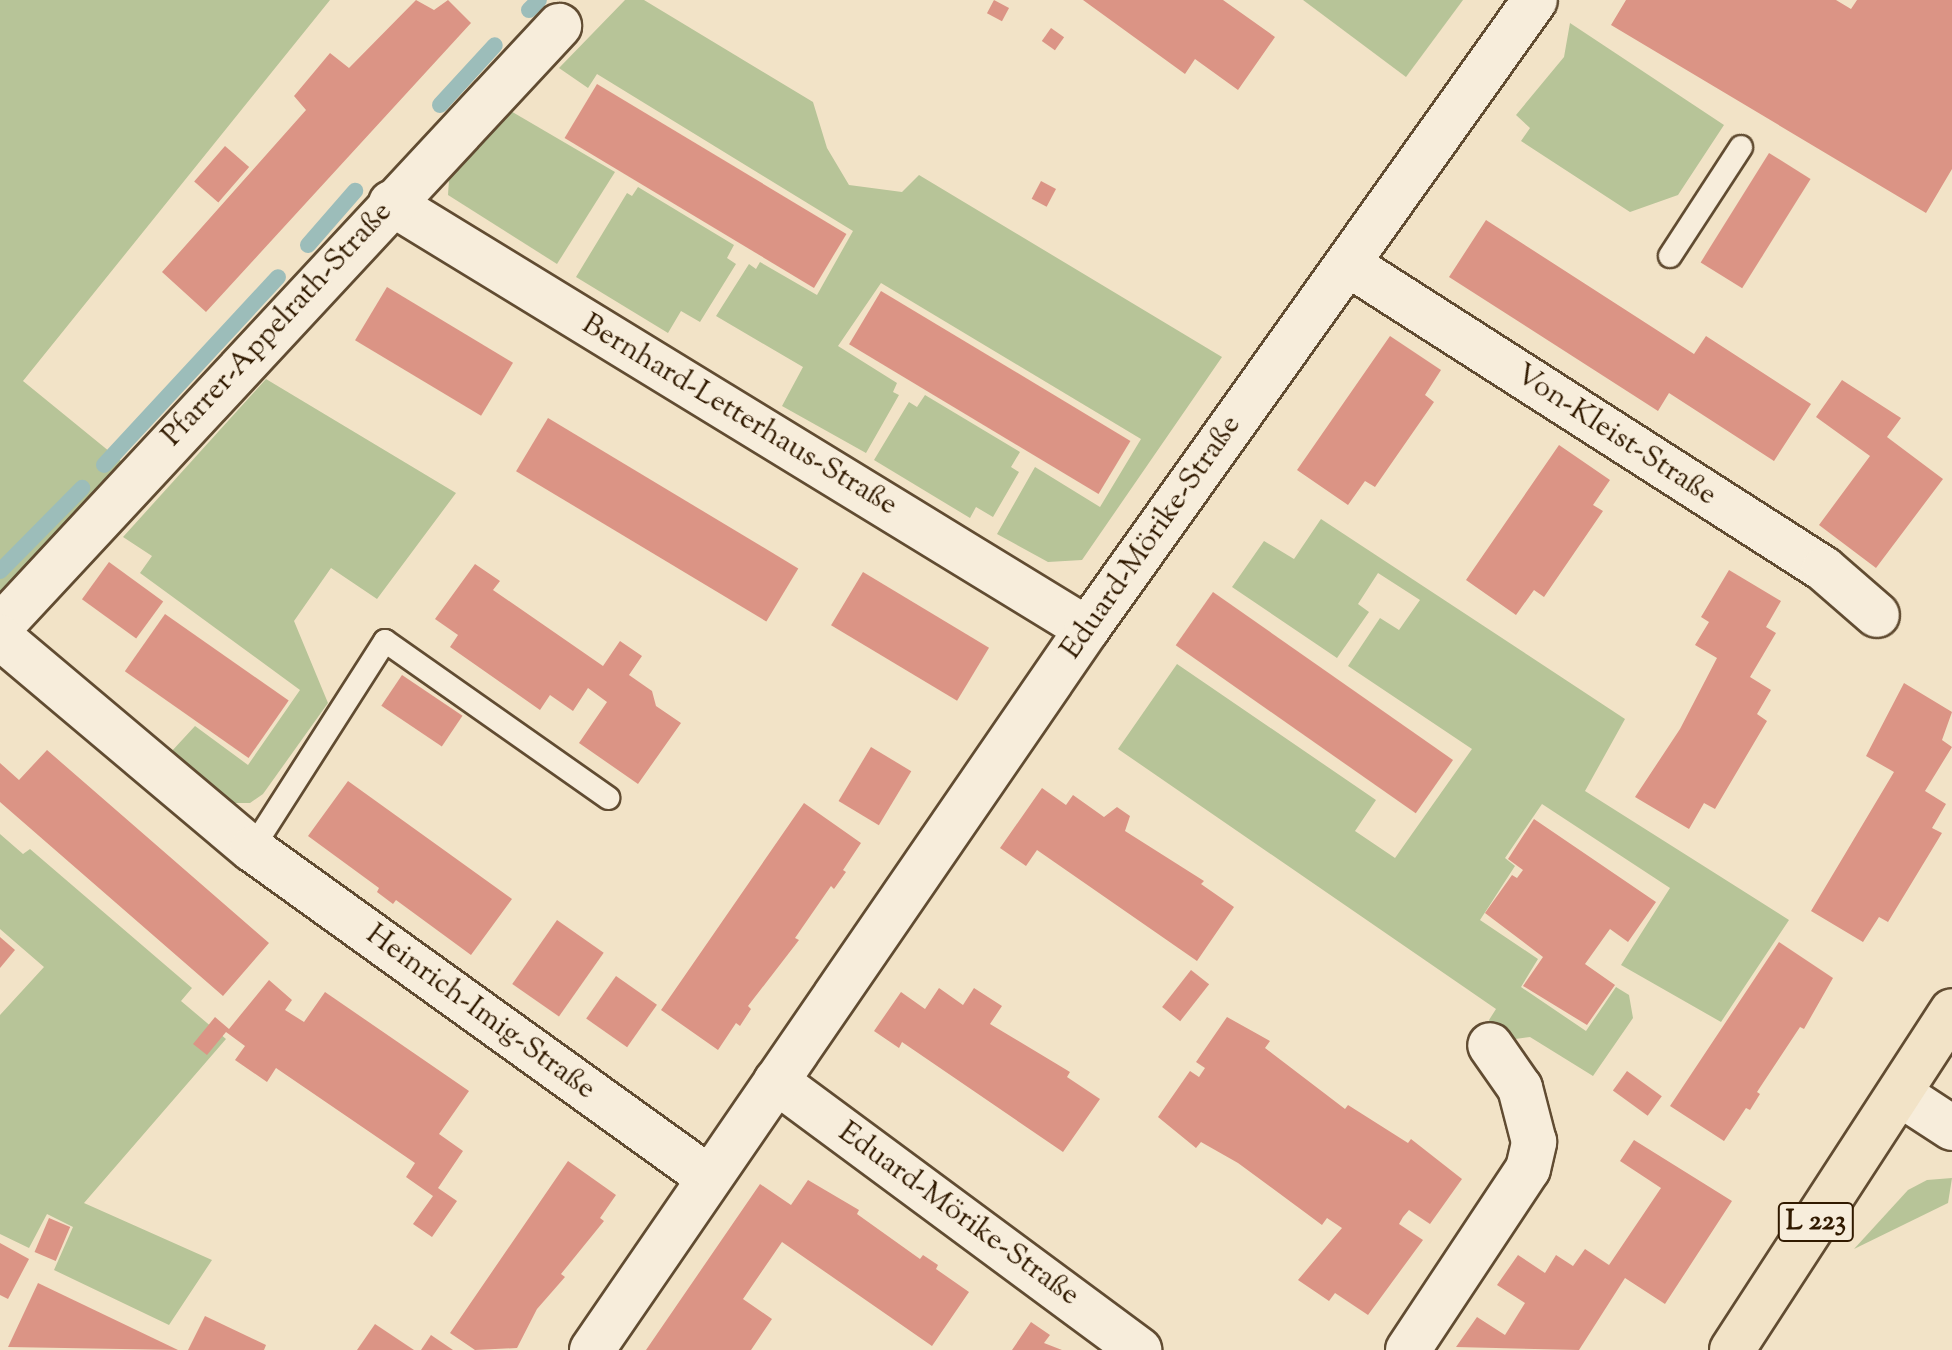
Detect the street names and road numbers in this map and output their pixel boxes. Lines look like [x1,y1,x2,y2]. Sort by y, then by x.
street label: Pfarrer-Appelrath-Straße [155,195,401,455]
street label: Bernhard-Letterhaus-Straße [575,307,903,525]
street label: Von-Kleist-Straße [1508,357,1722,515]
street label: Eduard-Mörike-Straße [1054,409,1250,667]
street label: Heinrich-Imig-Straße [358,918,602,1108]
street label: Eduard-Mörike-Straße [830,1115,1086,1315]
road number: L 223 [1776,1198,1856,1246]

